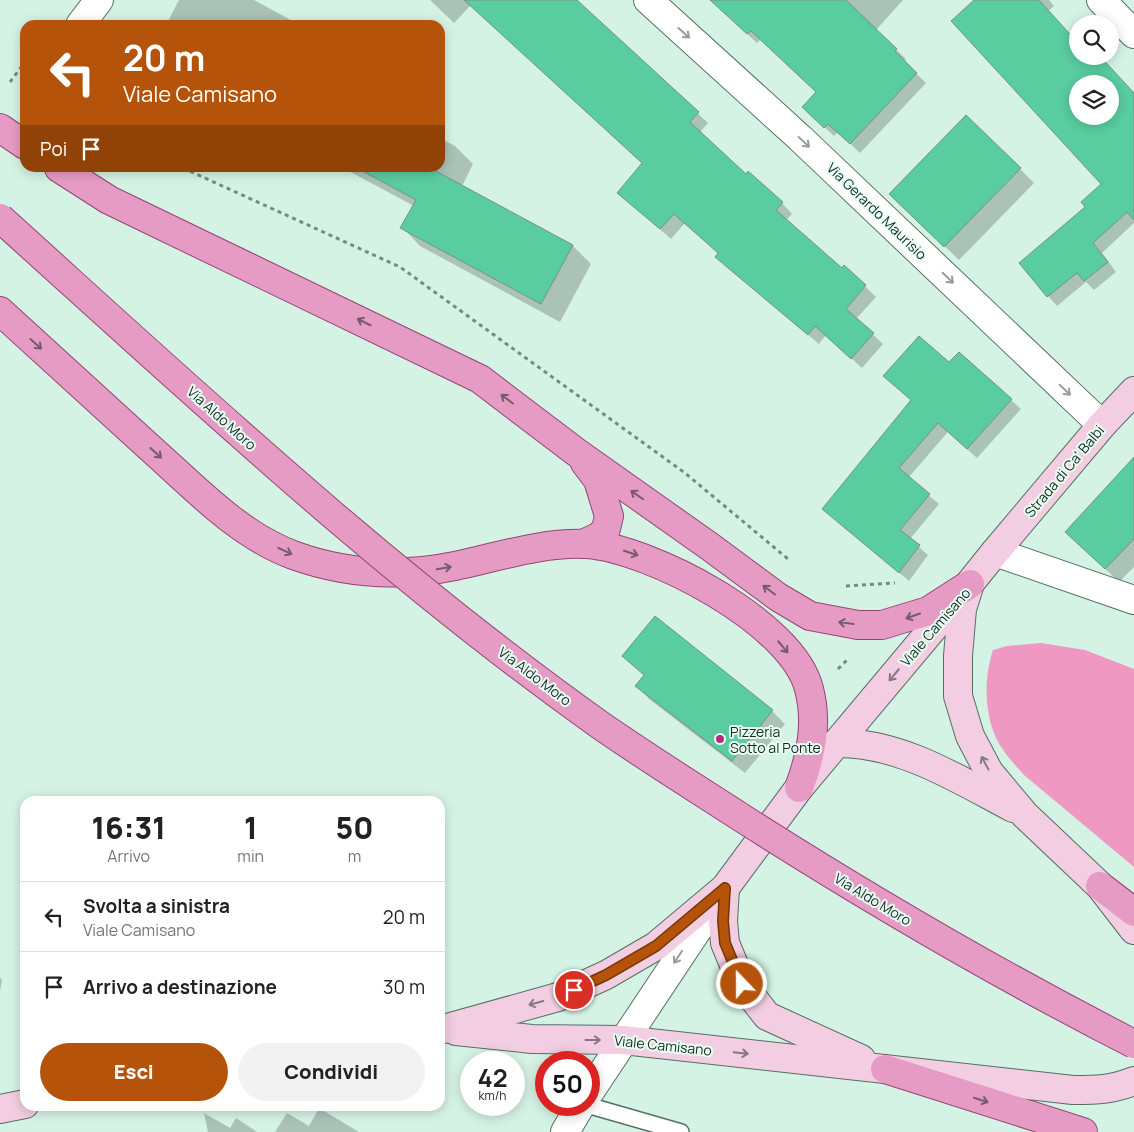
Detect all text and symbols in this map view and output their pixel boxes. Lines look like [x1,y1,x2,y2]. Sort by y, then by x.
map controls [1069,15,1119,125]
button: search [1069,15,1119,65]
one-way arrow [678,27,691,39]
text: 20 m [123,34,205,82]
icon: left [40,40,105,105]
button: layers [1069,75,1119,125]
text: Viale Camisano [123,79,277,109]
icon: arrive [77,135,105,163]
text: Poi [40,136,67,162]
one-way arrow [798,136,811,148]
street label: Via Gerardo Maurisio [823,158,931,264]
one-way arrow [941,272,954,284]
one-way arrow [357,317,372,327]
one-way arrow [30,338,43,350]
street label: Via Aldo Moro [183,382,261,454]
one-way arrow [1059,384,1072,396]
one-way arrow [501,393,514,404]
street label: Strada di Ca' Balbi [1020,421,1108,521]
one-way arrow [150,448,163,459]
one-way arrow [631,490,645,500]
one-way arrow [277,547,292,556]
one-way arrow [623,549,639,559]
one-way arrow [436,563,452,573]
street label: Viale Camisano [896,584,974,670]
one-way arrow [763,585,776,596]
one-way arrow [906,612,921,621]
one-way arrow [838,618,854,628]
one-way arrow [777,640,788,653]
street label: Via Aldo Moro [495,642,575,710]
one-way arrow [888,668,900,681]
place label: Pizzeria Sotto al Ponte [730,722,821,757]
marker: Pizzeria Sotto al Ponte [714,733,726,745]
one-way arrow [980,756,989,771]
text: 16:31 [91,807,166,848]
text: 1 [244,807,258,848]
text: 50 [336,807,374,848]
text: Arrivo [107,845,150,867]
text: min [237,845,264,867]
text: m [348,845,361,867]
street label: Via Aldo Moro [831,869,915,929]
text: Svolta a sinistra [83,893,230,919]
icon: left [40,903,68,931]
text: 20 m [383,904,425,930]
text: Viale Camisano [83,919,195,941]
one-way arrow [673,950,683,964]
position arrow [715,957,767,1009]
pin [553,969,595,1011]
icon: arrive [40,973,68,1001]
text: Arrivo a destinazione [83,974,277,1000]
text: 30 m [383,974,425,1000]
icon: arrive [560,976,588,1004]
one-way arrow [528,999,544,1009]
street label: Viale Camisano [613,1030,713,1060]
one-way arrow [585,1035,601,1044]
button: Esci [40,1043,228,1101]
button: Condividi [238,1043,425,1101]
one-way arrow [733,1048,749,1058]
speed limit sign: 50 [535,1051,600,1116]
text: 42 [477,1060,508,1095]
text: km/h [479,1087,506,1104]
one-way arrow [973,1095,989,1105]

